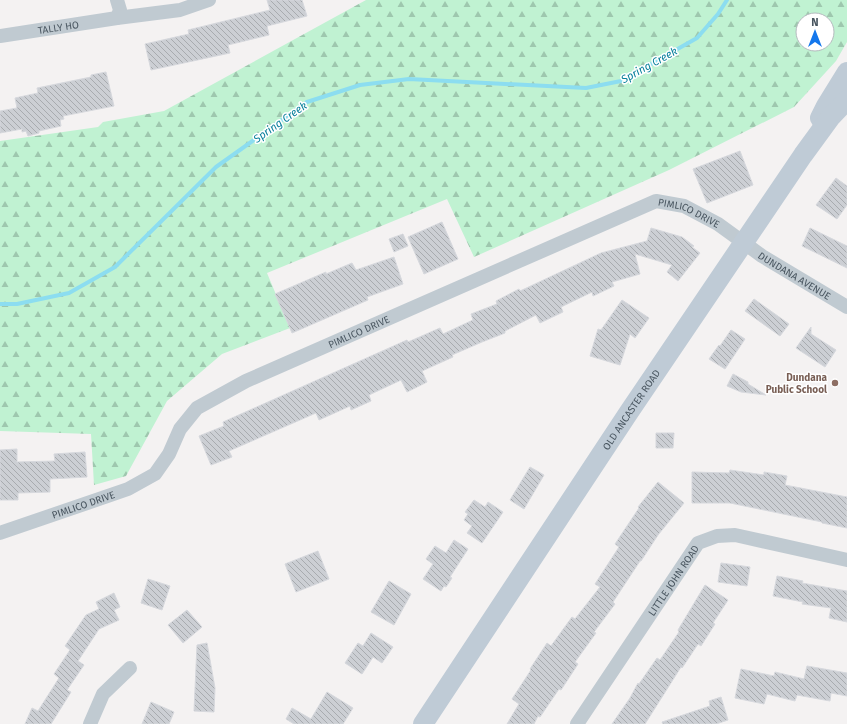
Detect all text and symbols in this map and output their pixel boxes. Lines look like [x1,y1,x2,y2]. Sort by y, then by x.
north arrow [795,12,835,52]
text: N [811,16,819,29]
street label: TALLY HO [37,19,80,37]
water label: Spring Creek [618,45,680,87]
water label: Spring Creek [250,99,310,146]
street label: PIMLICO DRIVE [657,196,722,231]
street label: DUNDANA AVENUE [755,250,833,303]
street label: PIMLICO DRIVE [327,314,392,351]
street label: OLD ANCASTER ROAD [601,368,663,453]
place label: Dundana Public School [766,372,828,396]
marker: Dundana Public School [830,378,840,388]
street label: PIMLICO DRIVE [50,489,117,522]
street label: LITTLE JOHN ROAD [646,543,702,618]

